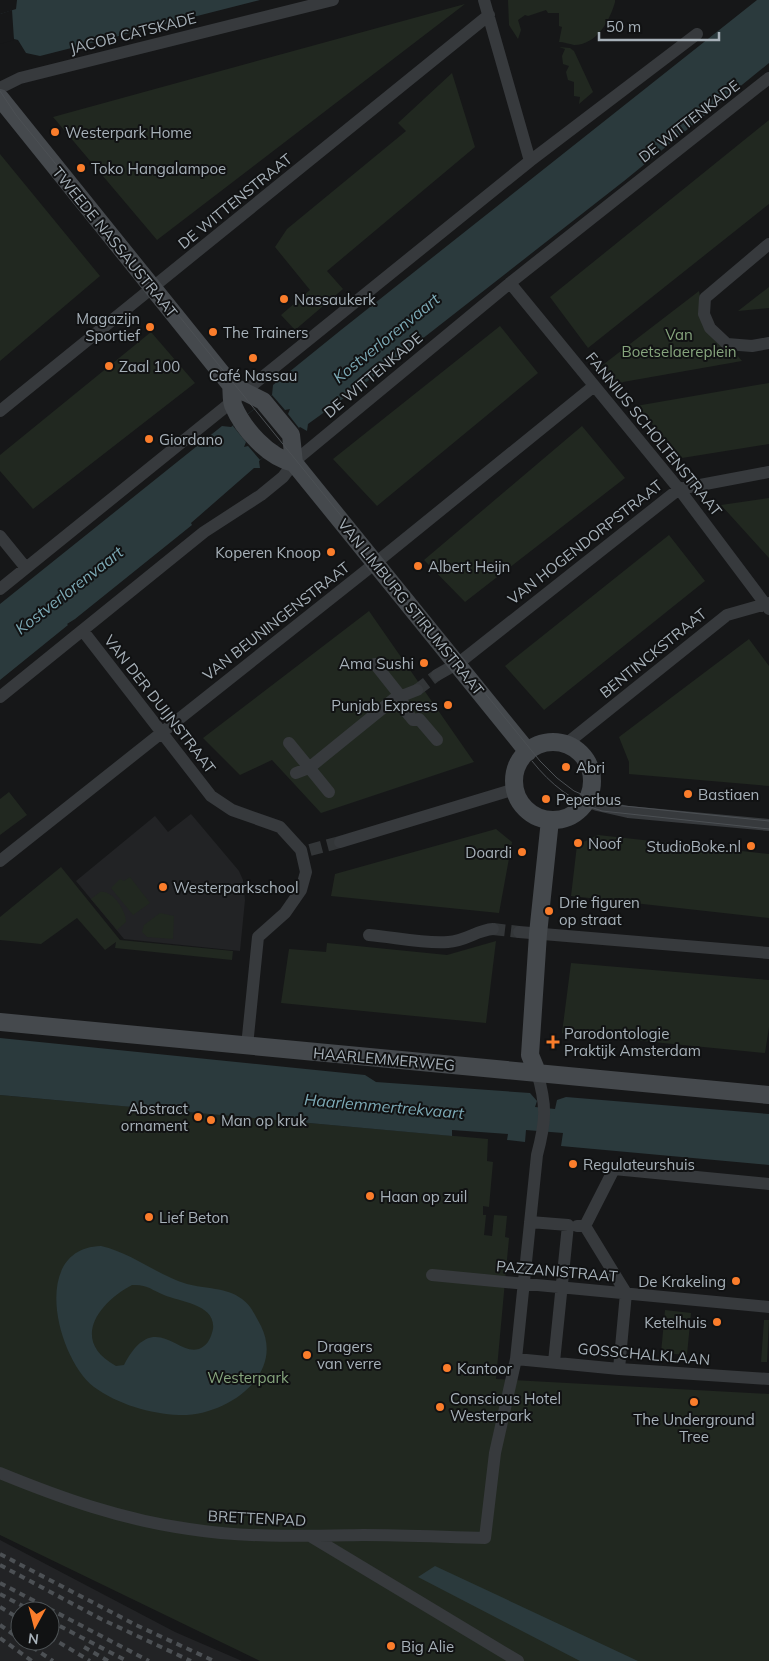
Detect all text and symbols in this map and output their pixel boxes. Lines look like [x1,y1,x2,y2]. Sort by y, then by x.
street label: JACOB CATSKADE [68,8,198,58]
scale bar [599,10,719,42]
text: 50 m [606,17,641,36]
street label: DE WITTENKADE [635,76,743,166]
place label: Westerpark Home [65,123,192,142]
marker: Westerpark Home [49,126,61,138]
street label: DE WITTENSTRAAT [174,149,296,253]
place label: Toko Hangalampoe [91,159,226,178]
marker: Toko Hangalampoe [75,162,87,174]
street label: TWEEDE NASSAUSTRAAT [48,163,182,321]
water label: Kostverlorenvaart [329,289,444,387]
place label: Nassaukerk [294,290,376,309]
marker: Nassaukerk [278,293,290,305]
place label: Magazijn Sportief [76,309,141,345]
marker: Magazijn Sportief [144,321,156,333]
place label: The Trainers [223,323,309,342]
park label: Van Boetselaereplein [621,325,737,361]
marker: The Trainers [207,326,219,338]
street label: DE WITTENKADE [320,328,426,422]
street label: FANNIUS SCHOLTENSTRAAT [582,348,726,520]
marker: Café Nassau [247,352,259,364]
place label: Zaal 100 [119,357,180,376]
marker: Zaal 100 [103,360,115,372]
place label: Café Nassau [209,366,297,385]
place label: Giordano [159,430,223,449]
marker: Giordano [143,433,155,445]
street label: VAN HOGENDORPSTRAAT [504,476,666,608]
street label: VAN LIMBURG STIRUMSTRAAT [334,515,488,699]
water label: Kostverlorenvaart [11,541,127,638]
place label: Koperen Knoop [215,543,321,562]
marker: Koperen Knoop [325,546,337,558]
place label: Albert Heijn [428,557,510,576]
street label: VAN BEUNINGENSTRAAT [199,558,353,684]
marker: Albert Heijn [412,560,424,572]
street label: BENTINCKSTRAAT [596,604,710,702]
street label: VAN DER DUIJNSTRAAT [100,631,220,777]
place label: Ama Sushi [339,654,414,673]
marker: Ama Sushi [418,657,430,669]
place label: Punjab Express [331,696,438,715]
marker: Punjab Express [442,699,454,711]
place label: Abri [576,758,605,777]
marker: Abri [560,761,572,773]
place label: Bastiaen [698,785,759,804]
marker: Bastiaen [682,788,694,800]
place label: Peperbus [556,790,621,809]
marker: Peperbus [540,793,552,805]
place label: Noof [588,834,622,853]
marker: Noof [572,837,584,849]
place label: StudioBoke.nl [646,837,741,856]
marker: StudioBoke.nl [745,840,757,852]
place label: Doardi [465,843,512,862]
marker: Doardi [516,846,528,858]
place label: Westerparkschool [173,878,299,897]
marker: Westerparkschool [157,881,169,893]
place label: Drie figuren op straat [559,893,640,929]
marker: Drie figuren op straat [543,905,555,917]
place label: Parodontologie Praktijk Amsterdam [564,1024,701,1060]
marker: Parodontologie Praktijk Amsterdam [546,1035,560,1049]
street label: HAARLEMMERWEG [312,1043,456,1075]
water label: Haarlemmertrekvaart [303,1089,465,1123]
place label: Abstract ornament [121,1099,188,1135]
marker: Abstract ornament [192,1111,204,1123]
place label: Man op kruk [221,1111,307,1130]
marker: Man op kruk [205,1114,217,1126]
place label: Regulateurshuis [583,1155,695,1174]
marker: Regulateurshuis [567,1158,579,1170]
place label: Haan op zuil [380,1187,467,1206]
marker: Haan op zuil [364,1190,376,1202]
place label: Lief Beton [159,1208,229,1227]
marker: Lief Beton [143,1211,155,1223]
street label: PAZZANISTRAAT [496,1256,618,1286]
place label: De Krakeling [638,1272,726,1291]
marker: De Krakeling [730,1275,742,1287]
place label: Ketelhuis [644,1313,707,1332]
marker: Ketelhuis [711,1316,723,1328]
place label: Dragers van verre [317,1337,382,1373]
street label: GOSSCHALKLAAN [577,1339,711,1369]
marker: Dragers van verre [301,1349,313,1361]
place label: Kantoor [457,1359,513,1378]
marker: Kantoor [441,1362,453,1374]
park label: Westerpark [207,1368,289,1387]
place label: Conscious Hotel Westerpark [450,1389,561,1425]
marker: The Underground Tree [688,1396,700,1408]
marker: Conscious Hotel Westerpark [434,1401,446,1413]
place label: The Underground Tree [633,1410,755,1446]
street label: BRETTENPAD [207,1506,307,1530]
north arrow [10,1601,60,1651]
text: N [27,1629,40,1648]
place label: Big Alie [401,1637,454,1656]
marker: Big Alie [385,1640,397,1652]

